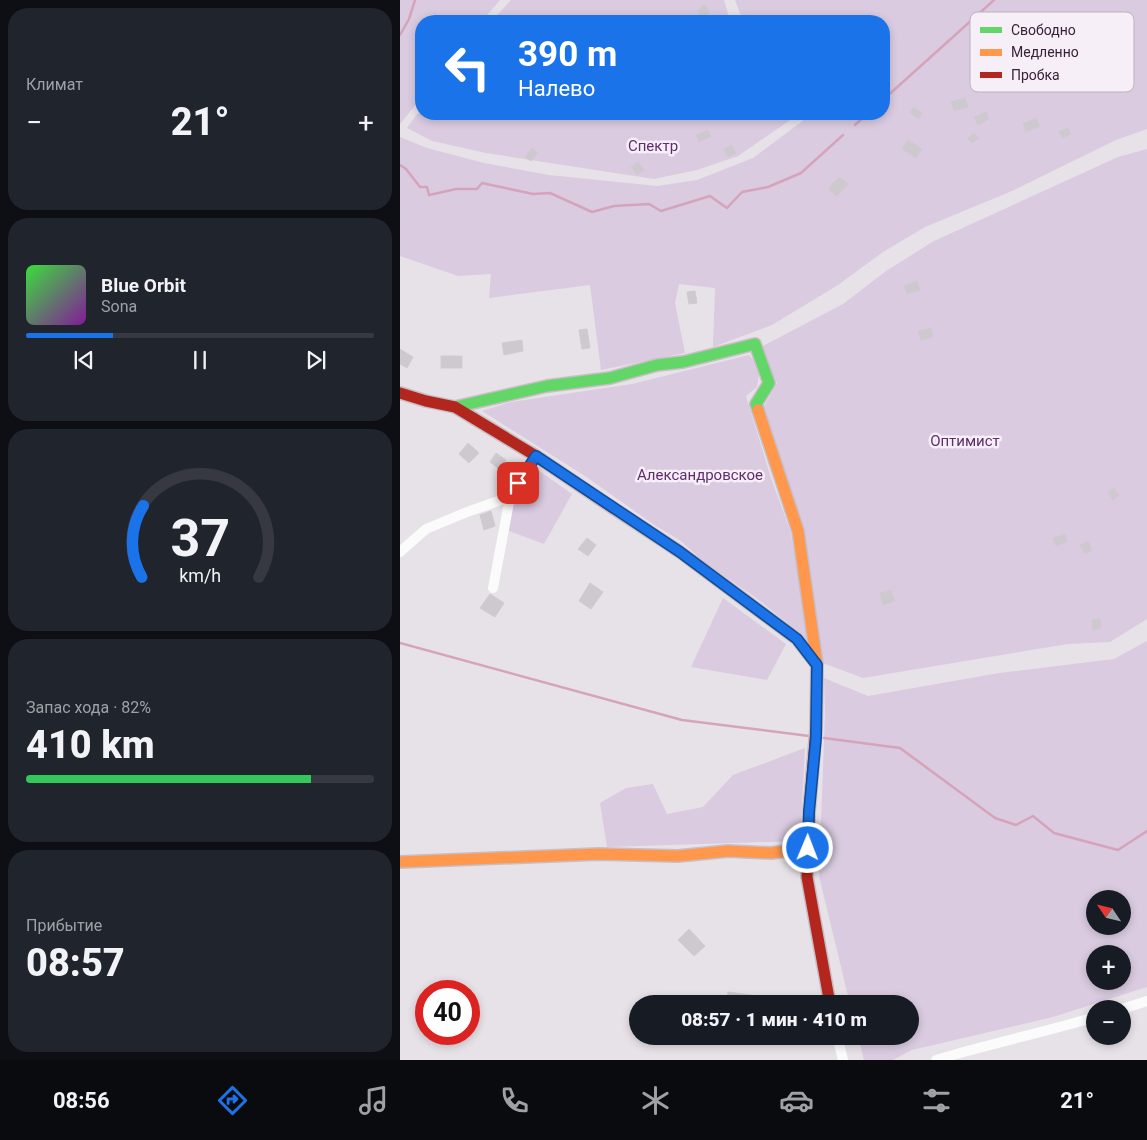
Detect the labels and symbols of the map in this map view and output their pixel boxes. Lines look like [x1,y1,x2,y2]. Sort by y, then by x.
legend [970,12,1134,92]
text: Свободно [1011,22,1076,38]
text: Медленно [1011,44,1079,60]
text: Пробка [1011,67,1060,83]
park label: Спектр [628,137,678,155]
park label: Оптимист [930,432,1000,450]
pin [497,462,539,504]
park label: Александровское [637,466,763,484]
position arrow [781,821,833,873]
north arrow [1086,890,1131,935]
speed limit sign: 40 [415,980,480,1045]

